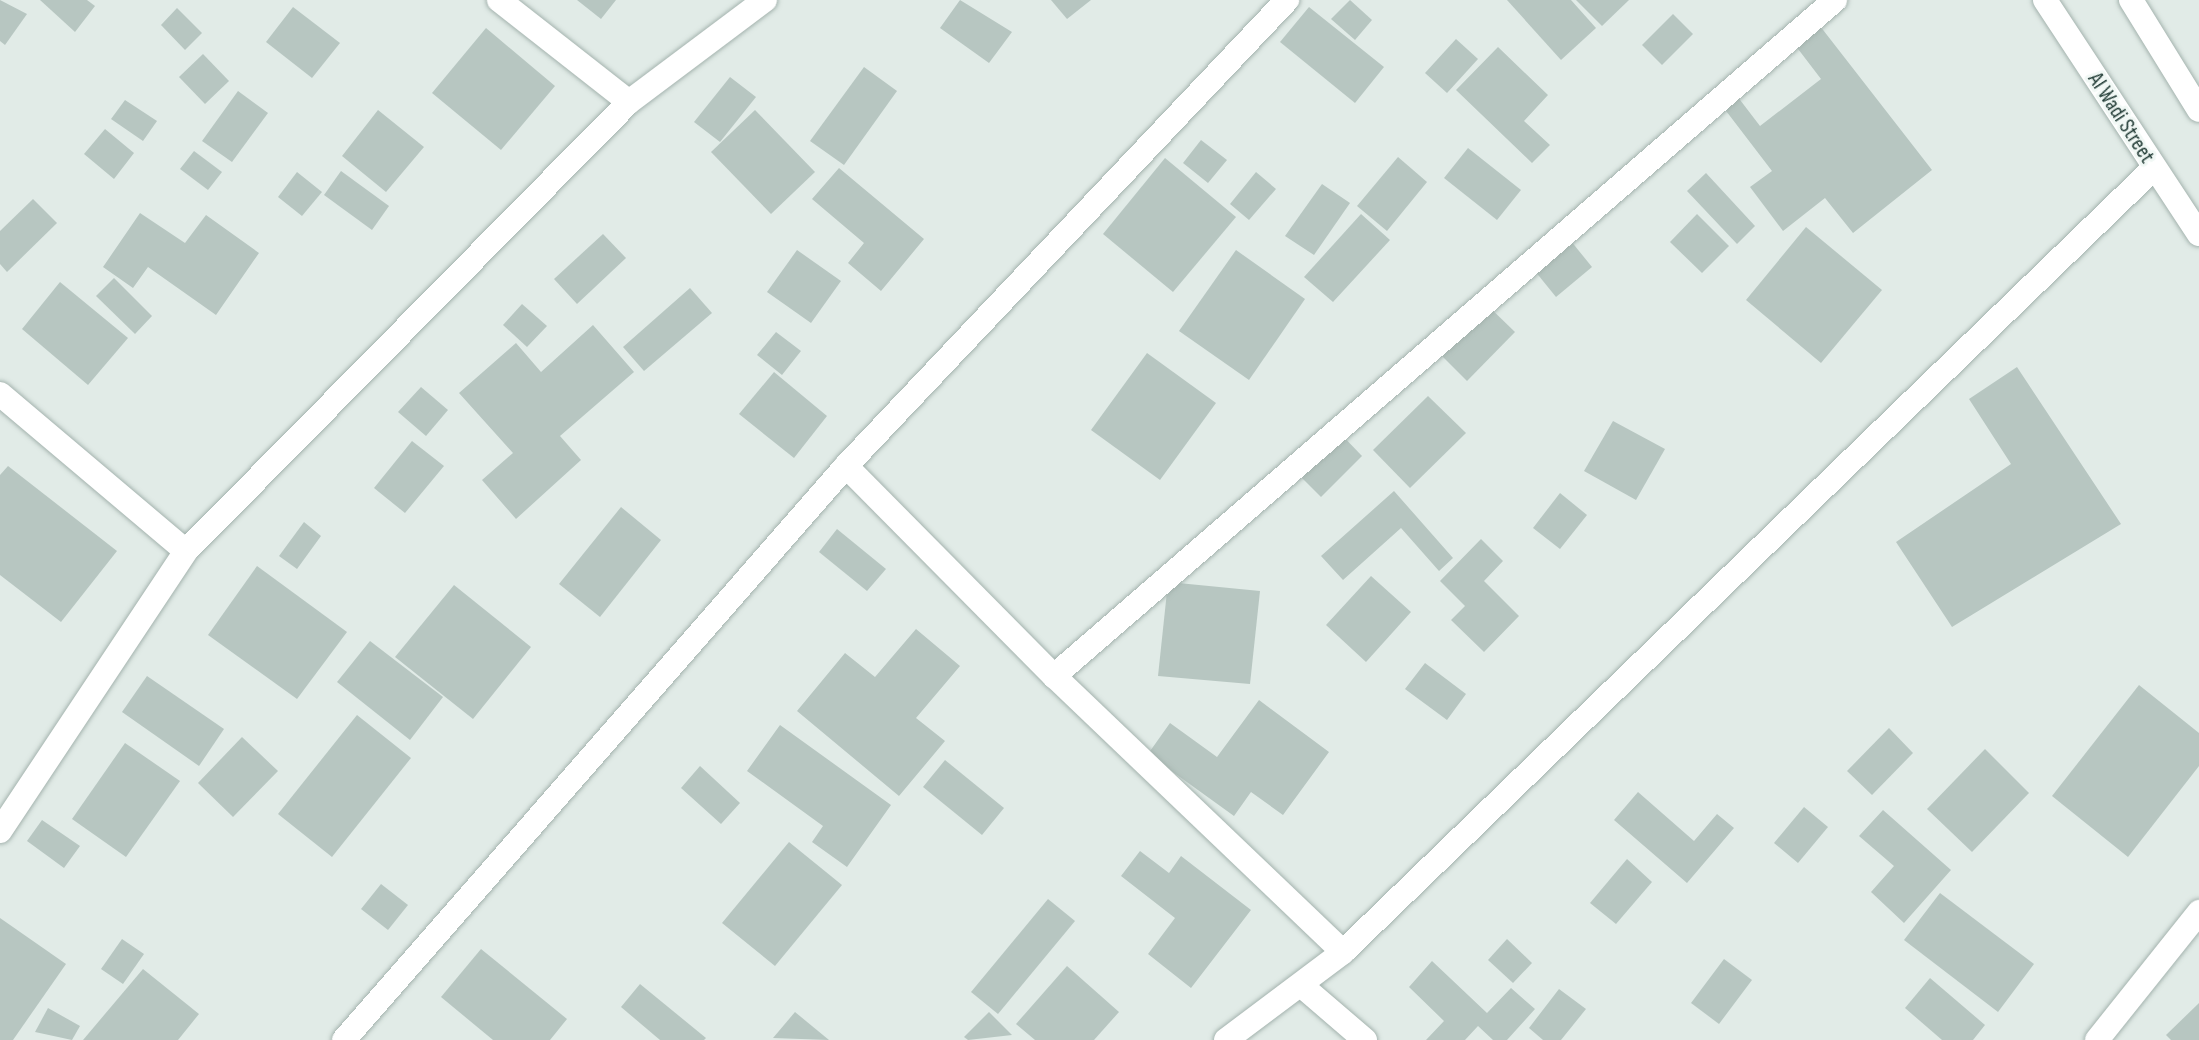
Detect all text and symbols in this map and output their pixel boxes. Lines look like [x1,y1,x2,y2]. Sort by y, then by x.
street label: Al Wadi Street [2082,68,2160,168]

